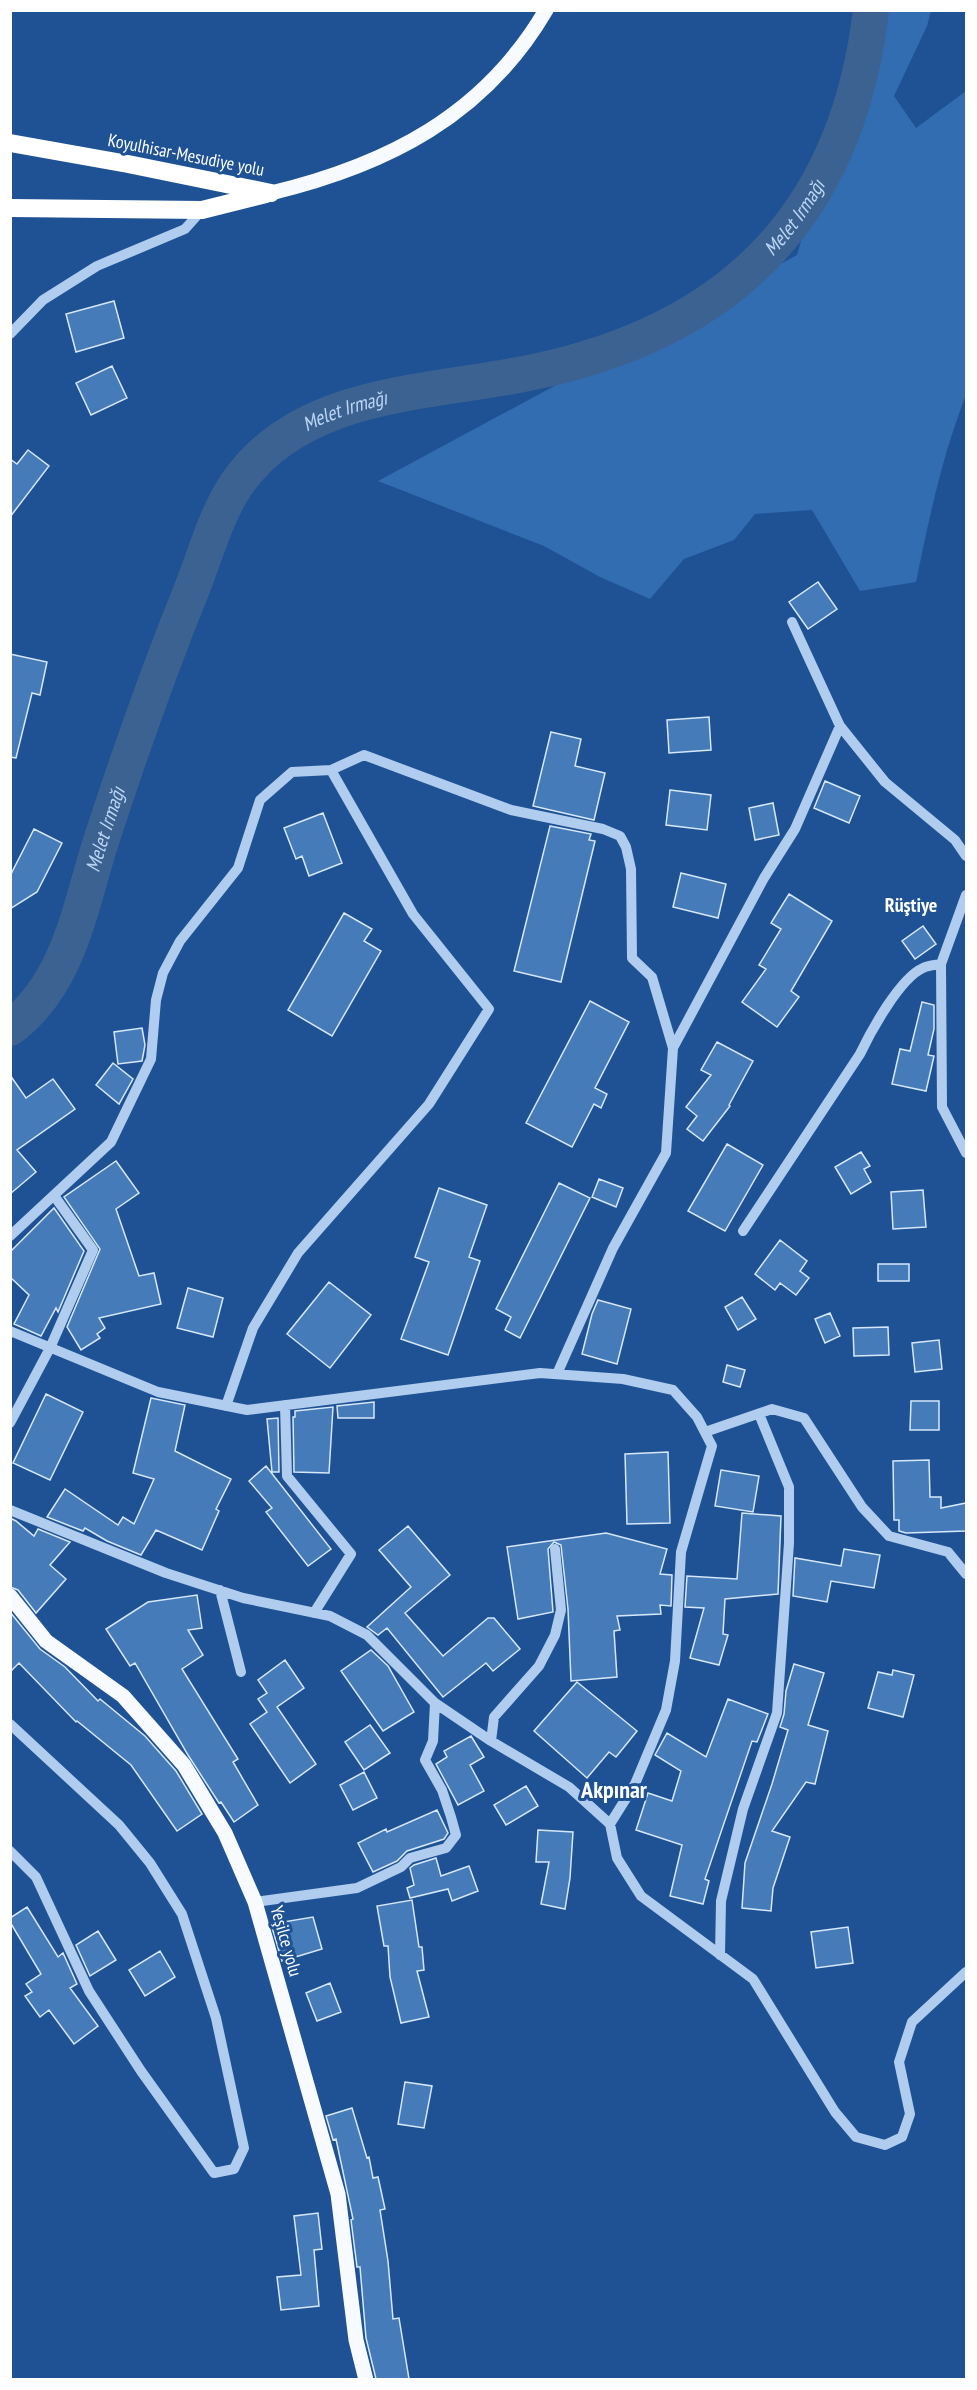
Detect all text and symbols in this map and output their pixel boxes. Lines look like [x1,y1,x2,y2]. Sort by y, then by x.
street label: Koyulhisar-Mesudiye yolu [106,128,266,181]
water label: Melet Irmağı [758,174,831,261]
water label: Melet Irmağı [298,384,391,437]
water label: Melet Irmağı [79,782,131,875]
district label: Rüştiye [885,892,937,918]
district label: Akpınar [580,1774,648,1805]
street label: Yeşilce yolu [265,1903,308,1979]

